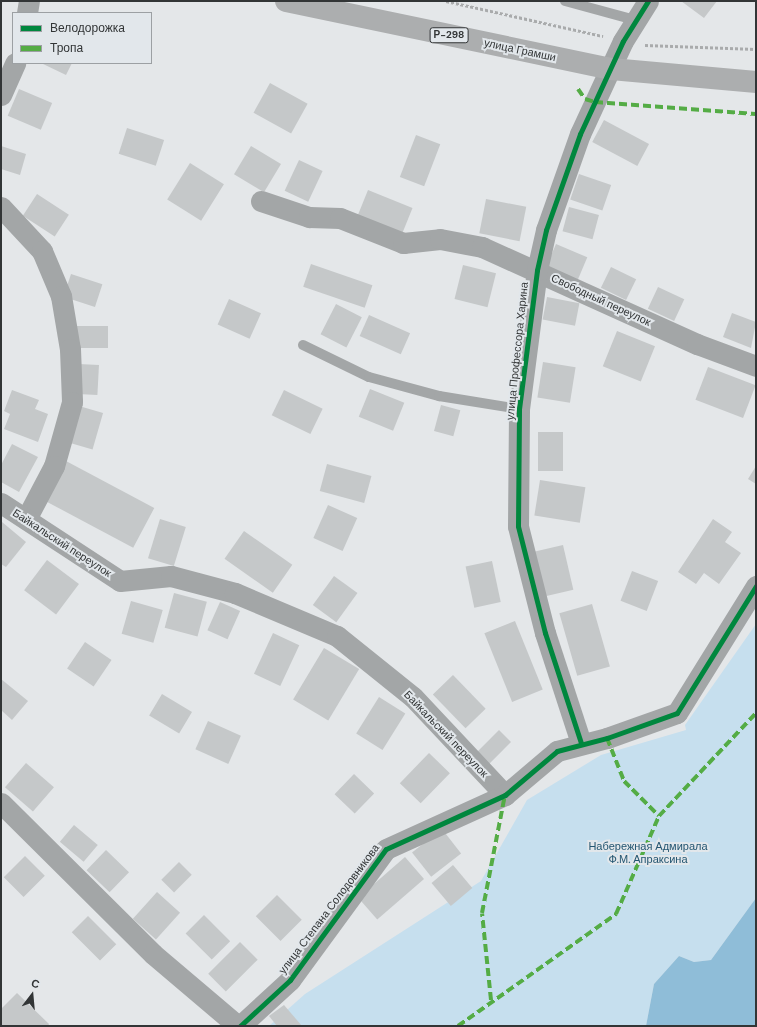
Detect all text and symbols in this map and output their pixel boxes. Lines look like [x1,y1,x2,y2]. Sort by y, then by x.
legend [12,12,152,64]
text: Велодорожка [50,20,125,36]
road number: Р-298 [429,27,469,43]
street label: улица Грамши [483,36,557,64]
text: Тропа [50,40,83,56]
street label: Свободный переулок [549,271,653,329]
street label: улица Профессора Харина [503,281,531,421]
street label: Байкальский переулок [10,506,114,580]
street label: Байкальский переулок [401,688,491,780]
park label: Набережная Адмирала Ф.М. Апраксина [588,840,708,866]
street label: улица Степана Солодовникова [276,842,382,976]
north arrow [12,975,52,1015]
text: С [30,976,41,991]

